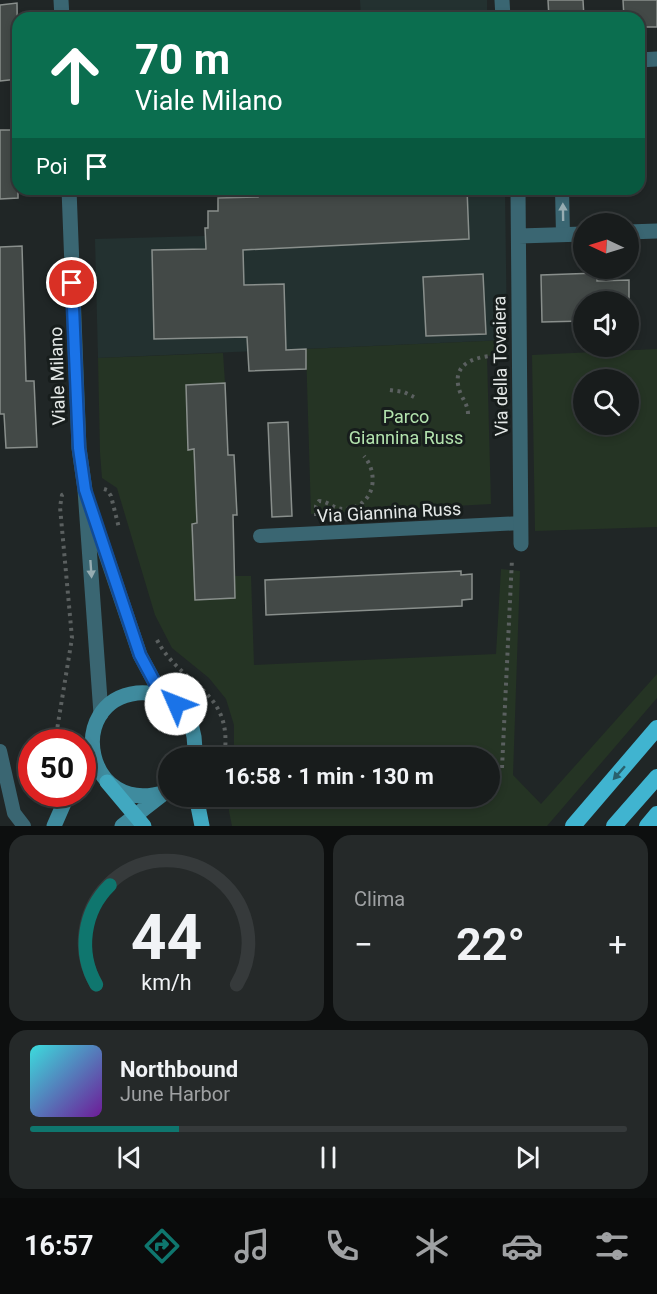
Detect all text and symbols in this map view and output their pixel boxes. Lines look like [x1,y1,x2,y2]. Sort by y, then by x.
text: 70 m [135,35,230,84]
icon: ahead [36,36,114,114]
text: Viale Milano [135,85,283,117]
icon: arrive [80,150,113,183]
text: Poi [36,154,68,179]
one-way arrow [558,202,568,221]
north arrow [573,213,639,279]
map controls [573,213,639,435]
pin [46,257,97,308]
icon: arrive [55,266,88,299]
button: sound [573,291,639,357]
street label: Via della Tovaiera [488,296,512,436]
street label: Viale Milano [45,326,69,426]
button: search [573,369,639,435]
park label: Parco Giannina Russ [349,406,463,448]
street label: Via Giannina Russ [316,498,462,526]
one-way arrow [86,560,95,579]
position arrow [144,672,208,736]
speed limit sign: 50 [18,729,96,807]
text: 16:58 · 1 min · 130 m [224,764,434,789]
one-way arrow [613,765,626,780]
text: Clima [354,887,405,911]
text: 44 [131,901,202,974]
text: 22° [456,918,525,971]
text: − [354,925,373,964]
text: + [608,925,627,964]
text: km/h [141,970,192,995]
text: Northbound [120,1057,238,1082]
text: June Harbor [120,1082,230,1106]
icon: previous [113,1141,146,1174]
icon: pause [312,1141,345,1174]
icon: next [511,1141,544,1174]
icon: directions [141,1225,183,1267]
icon: music [231,1225,273,1267]
icon: phone [321,1225,363,1267]
icon: climate [411,1225,453,1267]
icon: car [501,1225,543,1267]
icon: filters [591,1225,633,1267]
text: 16:57 [24,1230,94,1262]

